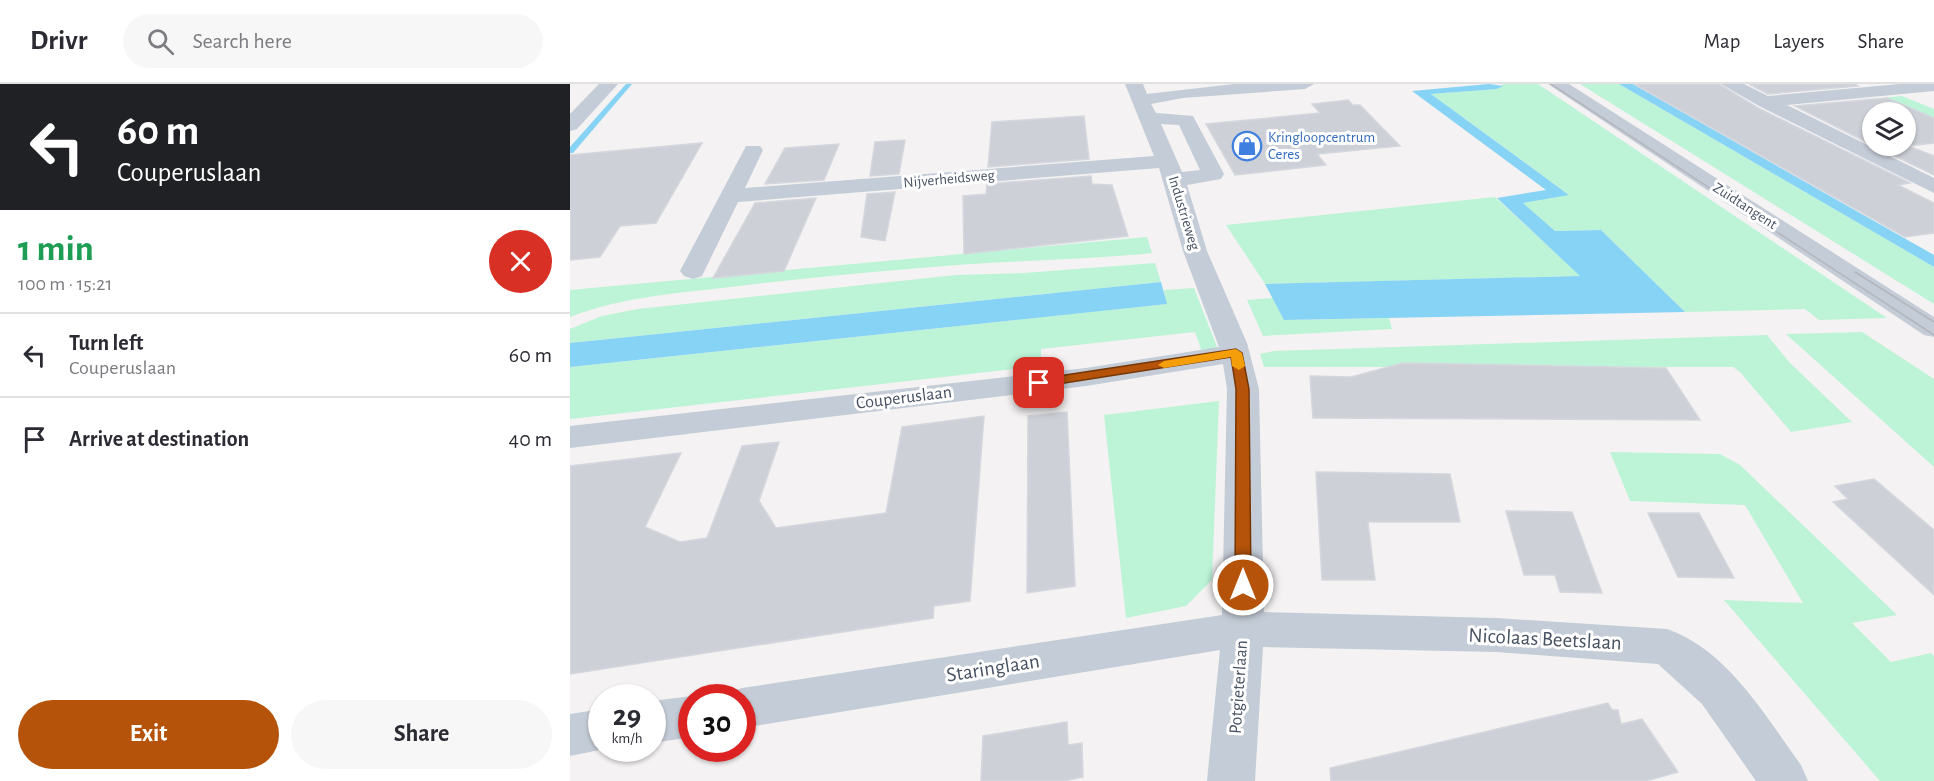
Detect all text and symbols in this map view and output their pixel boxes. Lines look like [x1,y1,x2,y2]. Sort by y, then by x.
search box [123,14,543,68]
icon: search [144,25,177,58]
text: Drivr [30,27,87,55]
text: Search here [192,30,292,52]
text: Map [1704,31,1740,52]
text: Layers [1773,31,1824,52]
text: Share [1857,31,1904,52]
map controls [1862,102,1916,156]
button: layers [1862,102,1916,156]
icon: left [18,108,96,186]
text: 60 m [117,110,199,152]
shop icon: Kringloopcentrum Ceres [1231,130,1263,162]
place label: Kringloopcentrum Ceres [1268,130,1375,162]
text: Couperuslaan [117,159,261,186]
street label: Nijverheidsweg [903,167,996,190]
street label: Industrieweg [1166,174,1203,253]
street label: Zuidtangent [1710,180,1780,232]
button: close [489,230,552,293]
text: 1 min [18,231,94,267]
text: 100 m · 15:21 [18,274,112,294]
text: Turn left [69,332,143,354]
icon: left [18,339,51,372]
text: 60 m [509,344,552,366]
pin [1013,357,1064,408]
text: Couperuslaan [69,358,176,378]
icon: arrive [1022,366,1055,399]
street label: Couperuslaan [855,383,953,413]
icon: arrive [18,423,51,456]
text: Arrive at destination [69,428,249,450]
text: 40 m [509,428,552,450]
position arrow [1211,553,1275,617]
street label: Nicolaas Beetslaan [1468,624,1622,654]
street label: Potgieterlaan [1227,639,1251,735]
street label: Staringlaan [945,650,1041,686]
speed limit sign: 30 [678,684,756,762]
button: Exit [18,700,279,769]
button: Share [291,700,552,769]
text: 29 [613,701,641,731]
text: km/h [612,731,642,746]

